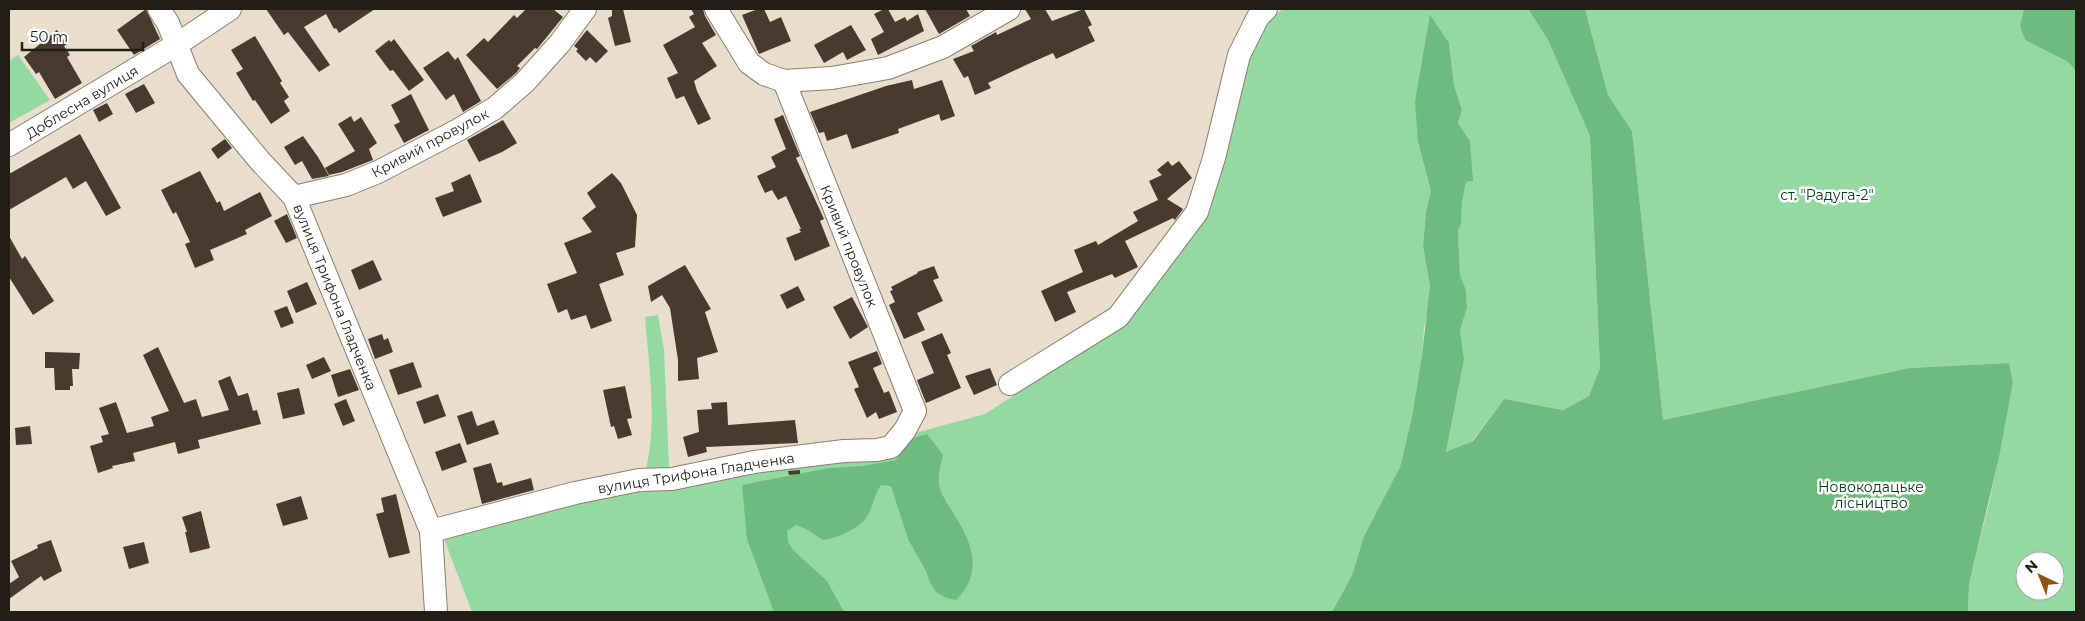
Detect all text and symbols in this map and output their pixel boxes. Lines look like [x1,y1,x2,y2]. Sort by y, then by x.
scale bar [22,20,144,52]
text: 50 m [30,27,68,46]
street label: Доблесна вулиця [22,61,142,143]
street label: Кривий провулок [368,104,492,182]
street label: Кривий провулок [816,182,882,310]
park label: ст. "Радуга-2" [1780,186,1874,204]
street label: вулиця Трифона Гладченка [289,201,381,393]
street label: вулиця Трифона Гладченка [596,449,796,497]
park label: Новокодацьке лісництво [1818,478,1924,512]
north arrow [2015,551,2065,601]
text: N [2021,556,2041,577]

